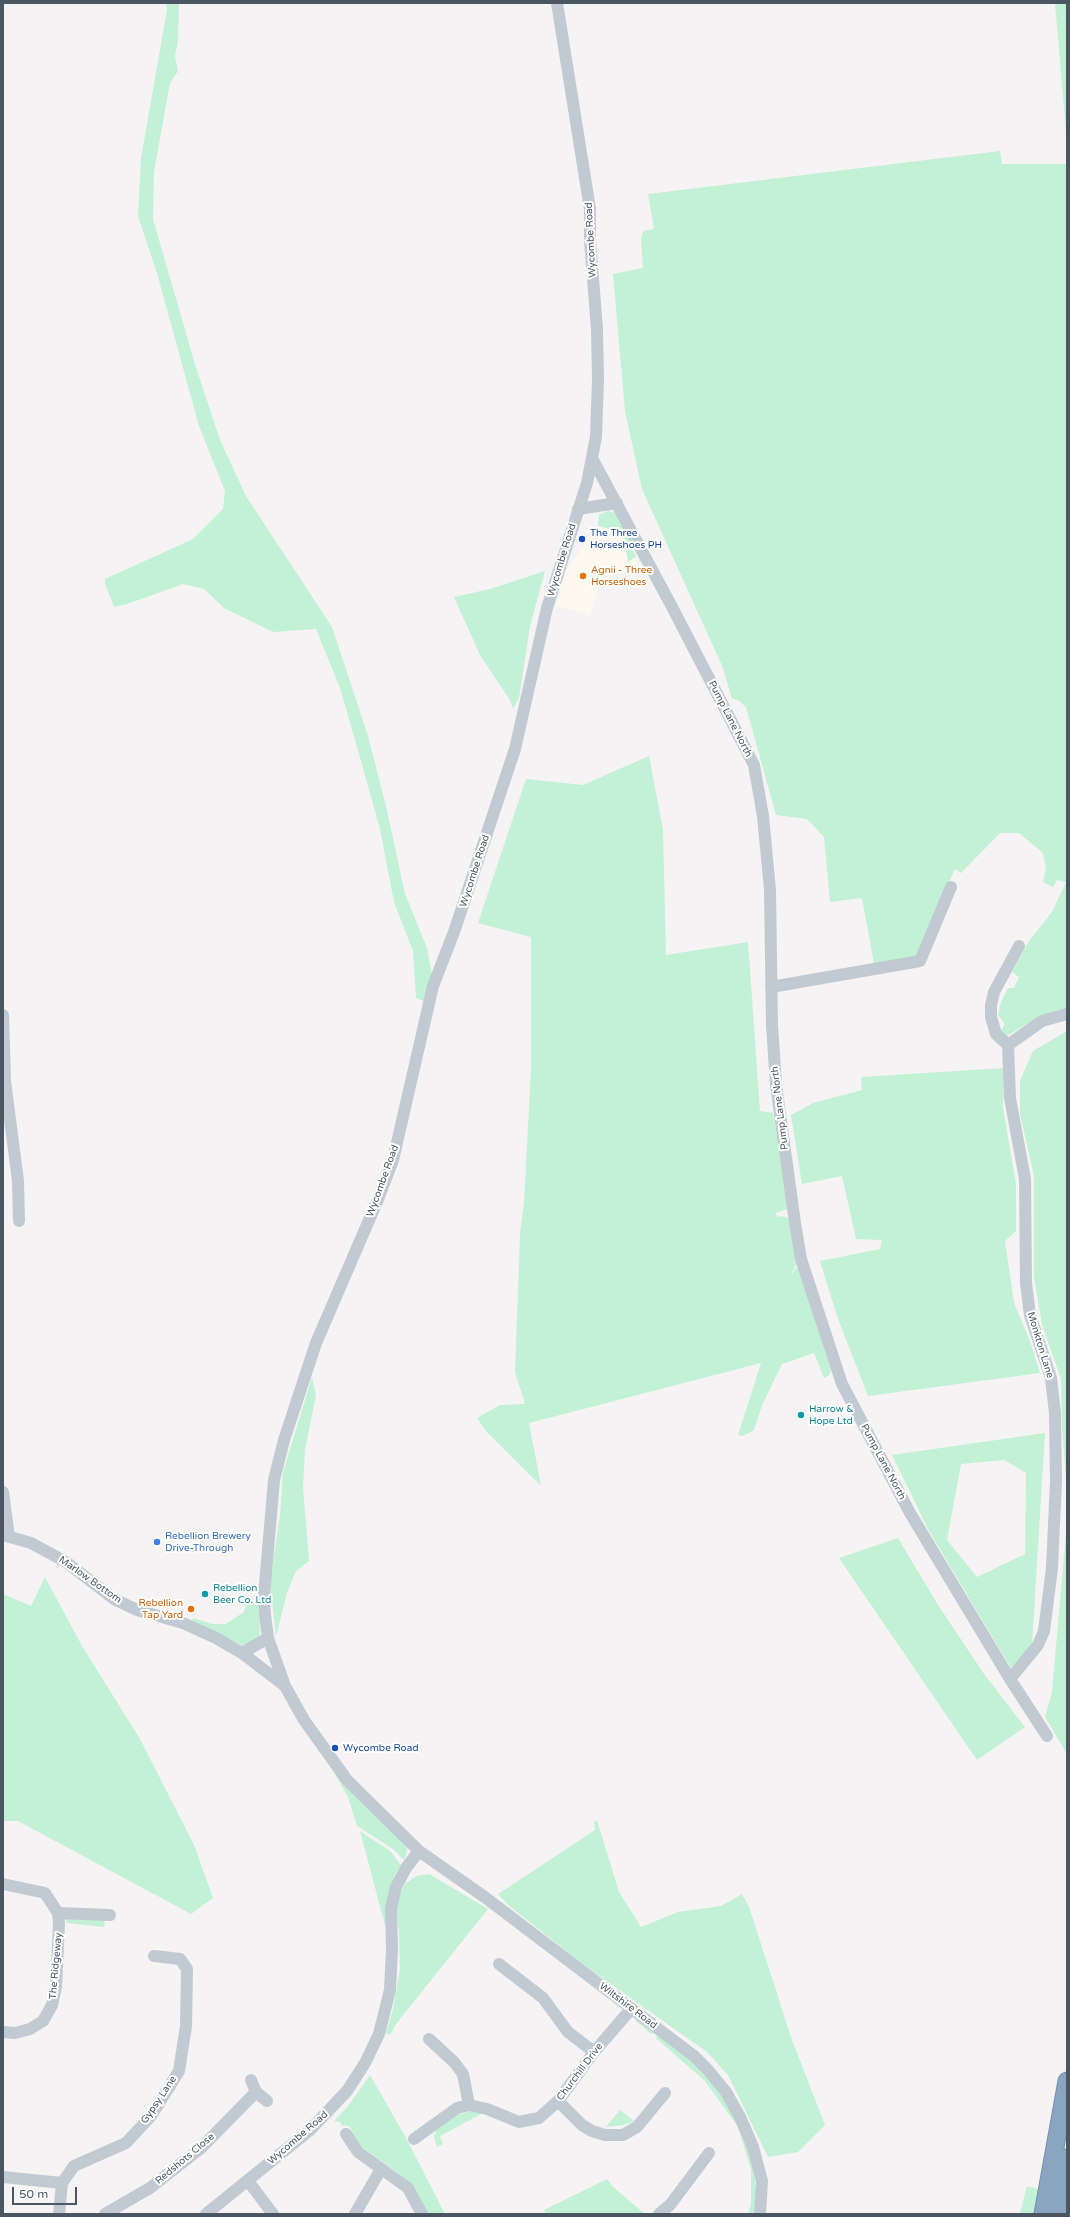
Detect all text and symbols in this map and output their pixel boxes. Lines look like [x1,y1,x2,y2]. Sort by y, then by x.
street label: Wycombe Road [583,202,599,278]
street label: Wycombe Road [545,522,579,598]
place label: The Three Horseshoes PH [590,527,662,550]
marker: The Three Horseshoes PH [577,534,587,544]
place label: Agnii - Three Horseshoes [591,564,652,588]
marker: Agnii - Three Horseshoes [578,571,588,581]
street label: Pump Lane North [706,679,754,759]
street label: Wycombe Road [458,833,492,909]
street label: Pump Lane North [769,1065,791,1151]
street label: Wycombe Road [364,1143,402,1219]
street label: Monkton Lane [1024,1310,1056,1380]
place label: Harrow & Hope Ltd [809,1403,854,1426]
marker: Harrow & Hope Ltd [796,1410,806,1420]
street label: Pump Lane North [858,1422,908,1502]
place label: Rebellion Brewery Drive-Through [165,1530,251,1554]
marker: Rebellion Brewery Drive-Through [152,1537,162,1547]
street label: Marlow Bottom [56,1554,124,1606]
place label: Rebellion Beer Co. Ltd [213,1582,271,1606]
marker: Rebellion Beer Co. Ltd [200,1589,210,1599]
place label: Rebellion Tap Yard [139,1597,183,1620]
marker: Rebellion Tap Yard [186,1604,196,1614]
place label: Wycombe Road [343,1742,419,1754]
marker: Wycombe Road [330,1743,340,1753]
street label: The Ridgeway [47,1932,65,2000]
street label: Wiltshire Road [597,1980,659,2032]
street label: Churchill Drive [554,2041,606,2103]
street label: Gypsy Lane [139,2074,179,2126]
street label: Wycombe Road [266,2109,330,2167]
street label: Redshots Close [153,2131,217,2187]
scale bar [14,2179,79,2205]
text: 50 m [19,2187,48,2201]

